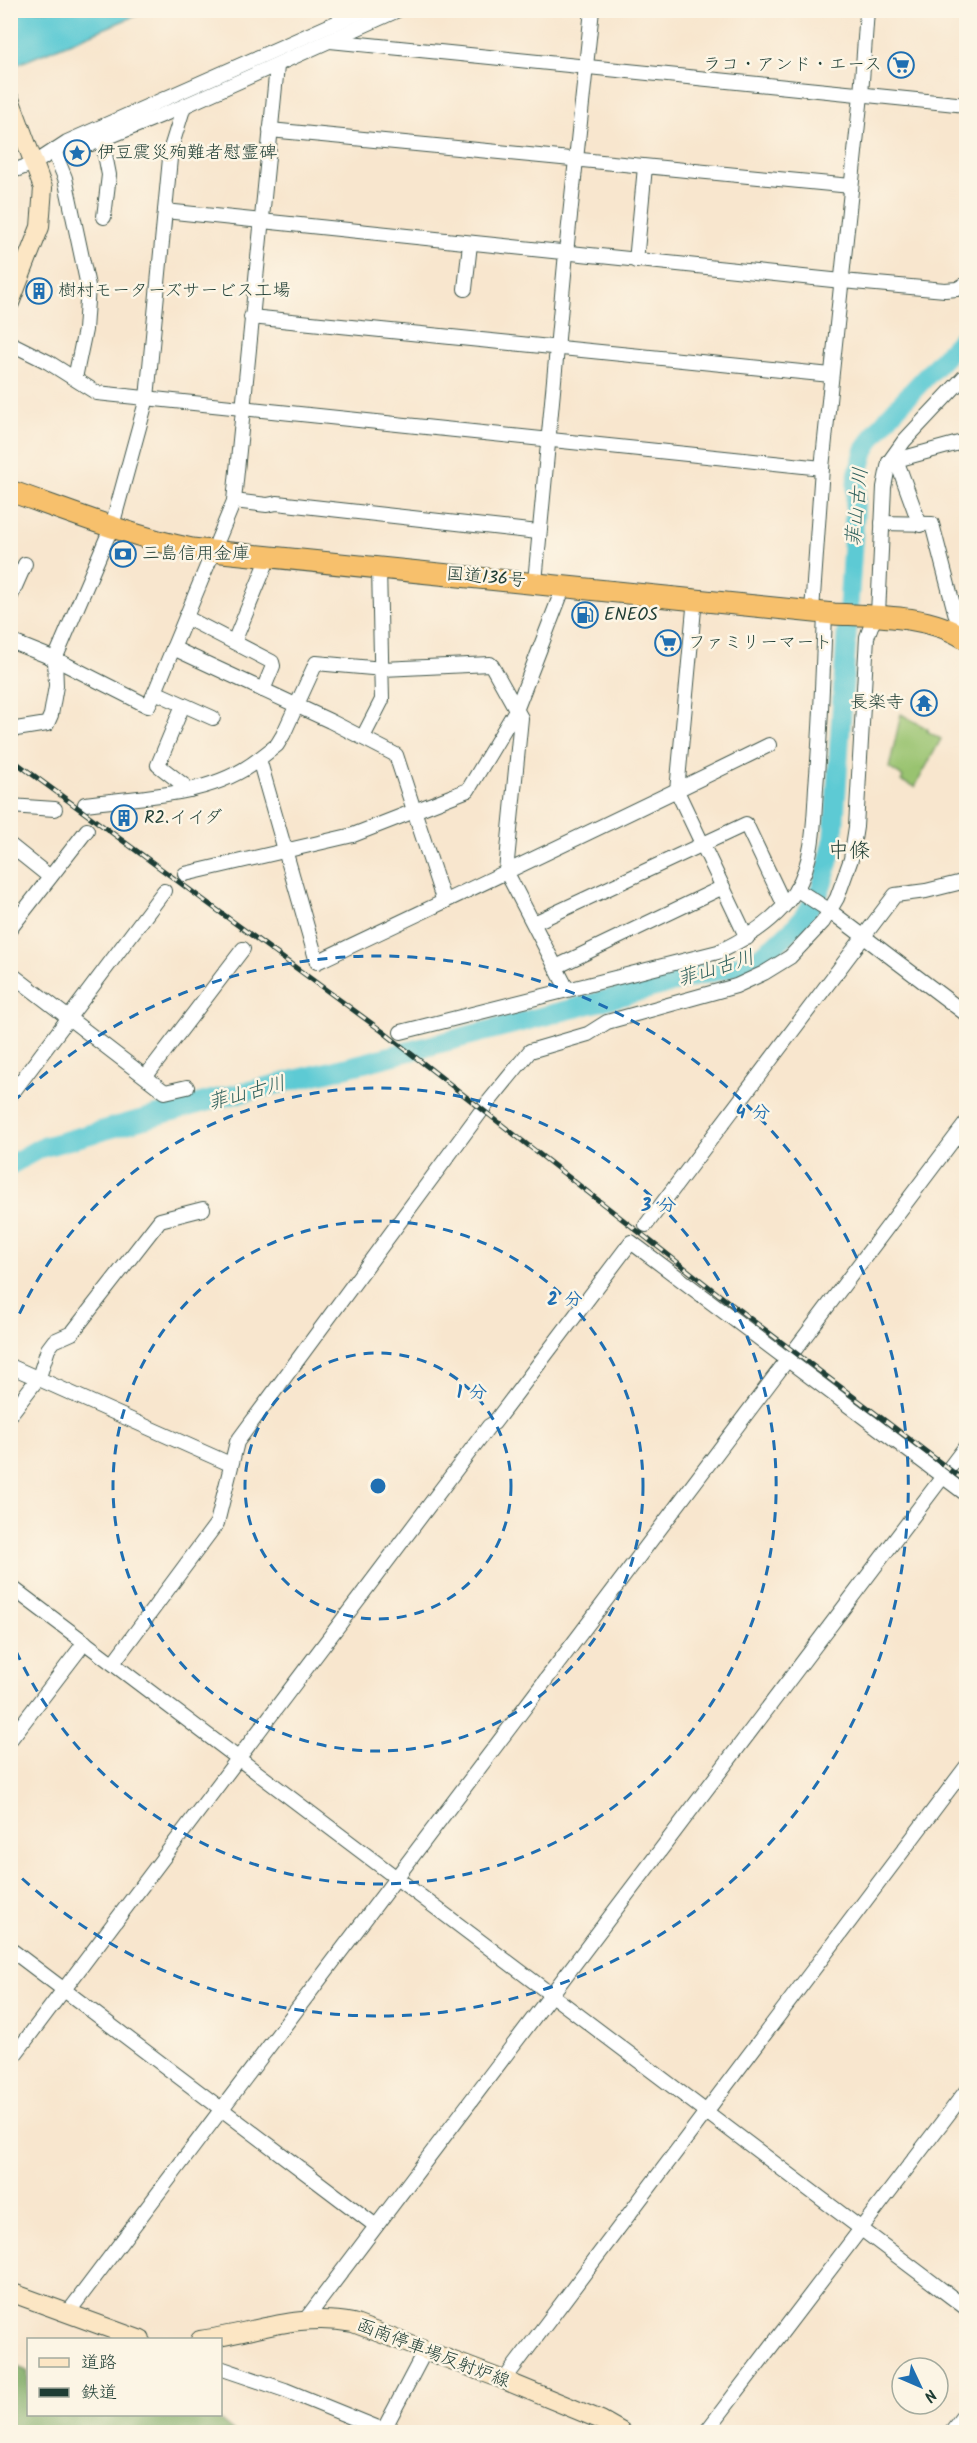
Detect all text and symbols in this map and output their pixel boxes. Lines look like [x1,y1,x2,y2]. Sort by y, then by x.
supermarket icon: ラコ・アンド・エース [886,50,916,80]
place label: ラコ・アンド・エース [703,51,882,80]
place icon: 伊豆震災殉難者慰霊碑 [62,138,92,168]
place label: 伊豆震災殉難者慰霊碑 [97,139,277,168]
building icon: 樹村モーターズサービス工場 [24,276,54,306]
place label: 樹村モーターズサービス工場 [58,277,290,306]
water label: 菲山古川 [838,466,878,548]
bank icon: 三島信用金庫 [108,539,138,569]
place label: 三島信用金庫 [142,540,250,569]
street label: 国道136号 [445,560,527,596]
fuel station icon: ENEOS [570,600,600,630]
place label: ENEOS [604,601,658,630]
supermarket icon: ファミリーマート [653,628,683,658]
place label: ファミリーマート [688,629,832,658]
temple icon: 長楽寺 [909,688,939,718]
place label: 長楽寺 [850,689,904,718]
building icon: R2.イイダ [109,803,139,833]
place label: R2.イイダ [144,804,222,833]
district label: 中條 [828,835,870,868]
water label: 菲山古川 [673,942,759,996]
water label: 菲山古川 [204,1068,290,1120]
text: 4 分 [736,1099,770,1128]
text: 3 分 [641,1192,676,1221]
text: 2 分 [547,1286,583,1315]
text: 1 分 [457,1379,487,1408]
centre of rings [368,1476,388,1496]
street label: 函南停車場反射炉線 [352,2311,514,2397]
legend [27,2338,222,2416]
text: 道路 [81,2349,117,2378]
north arrow [890,2356,950,2416]
text: 鉄道 [81,2379,117,2408]
text: N [917,2383,942,2408]

